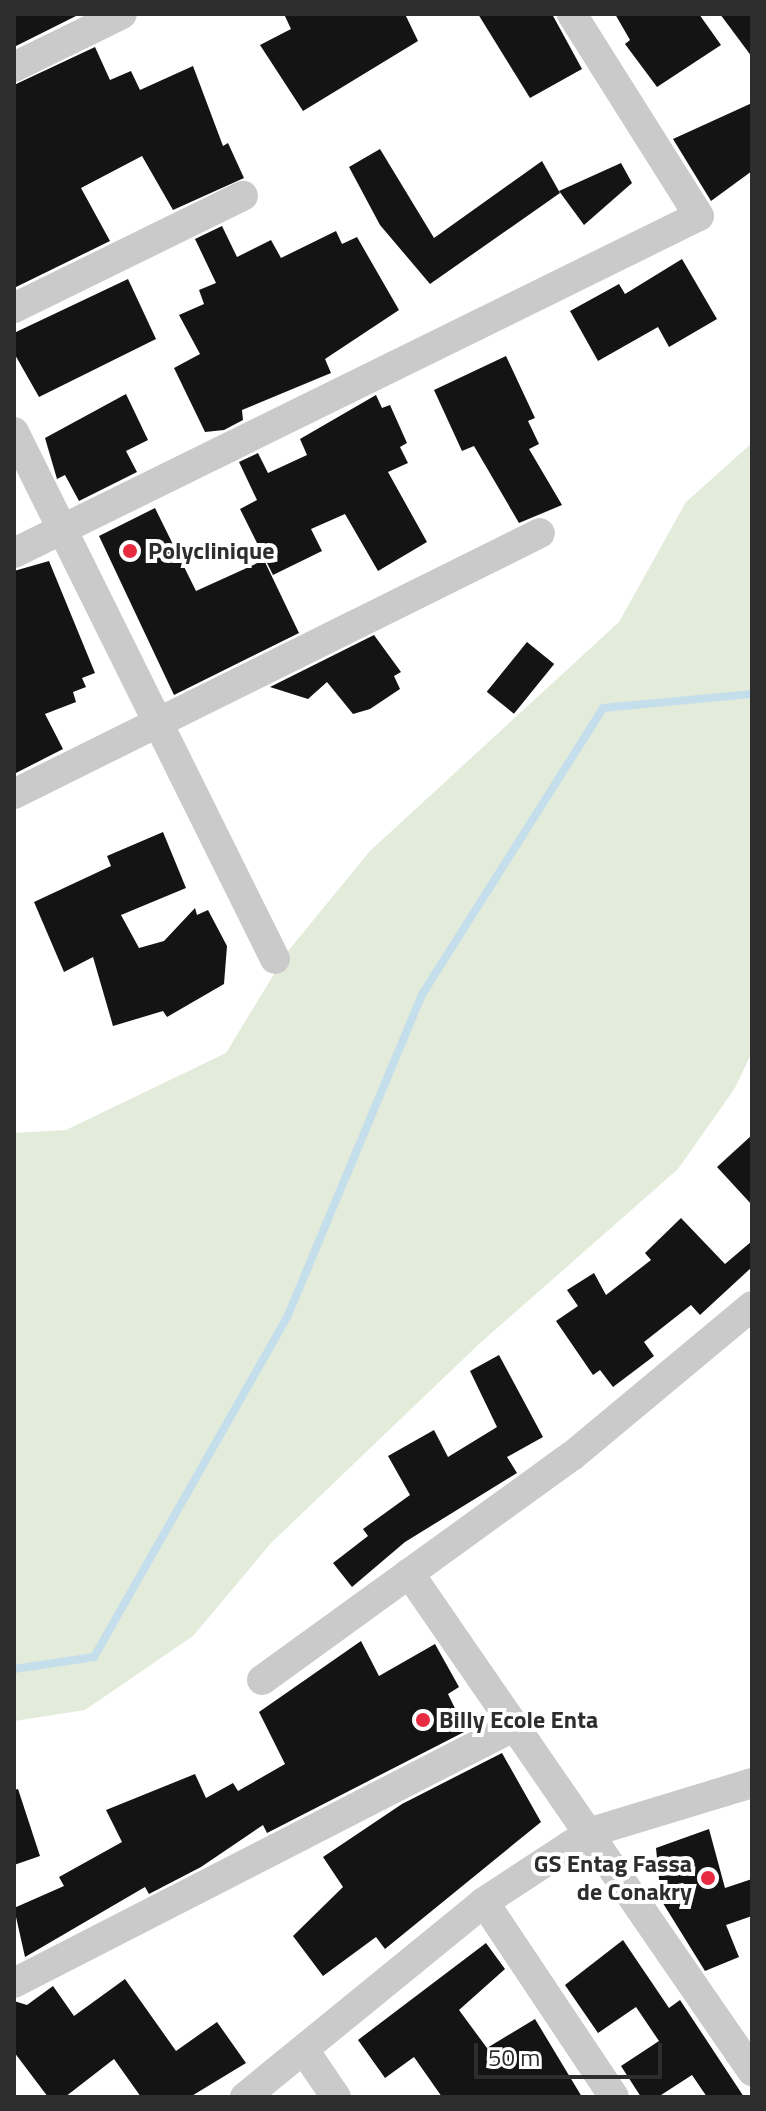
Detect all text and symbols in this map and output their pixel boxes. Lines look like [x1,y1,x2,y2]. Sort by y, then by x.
place label: Polyclinique [148,537,275,565]
marker: Polyclinique [119,540,141,562]
place label: Billy Ecole Enta [439,1706,598,1734]
marker: Billy Ecole Enta [414,1711,432,1729]
place label: GS Entag Fassa de Conakry [534,1850,692,1906]
marker: GS Entag Fassa de Conakry [699,1869,717,1887]
scale bar [478,2027,666,2077]
text: 50 m [488,2039,540,2075]

